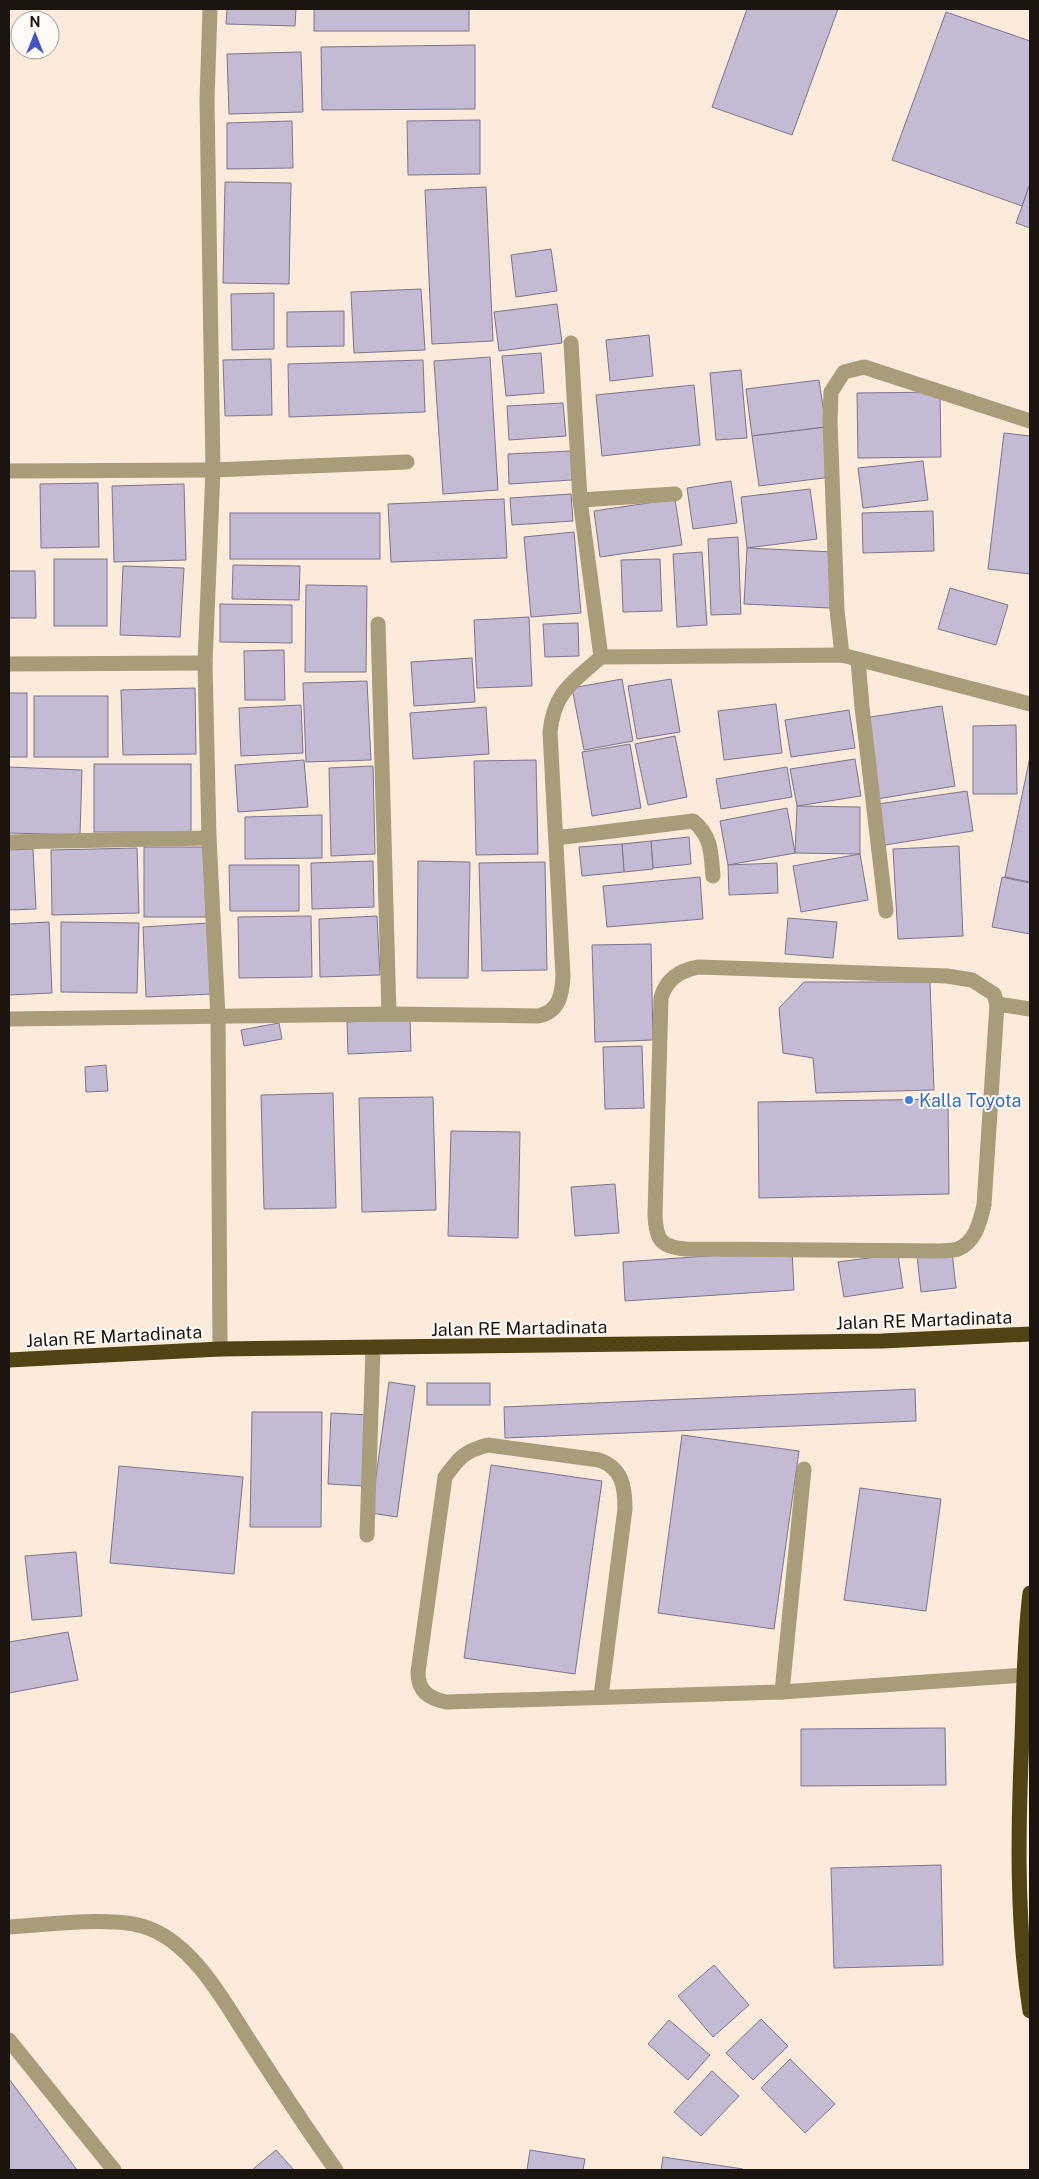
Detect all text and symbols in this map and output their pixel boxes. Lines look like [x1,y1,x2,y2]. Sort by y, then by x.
north arrow [10,10,60,60]
text: N [30,14,40,30]
place label: Kalla Toyota [919,1090,1022,1111]
marker: Kalla Toyota [903,1094,915,1106]
street label: Jalan RE Martadinata [835,1306,1013,1334]
street label: Jalan RE Martadinata [431,1316,607,1340]
street label: Jalan RE Martadinata [25,1321,203,1351]

